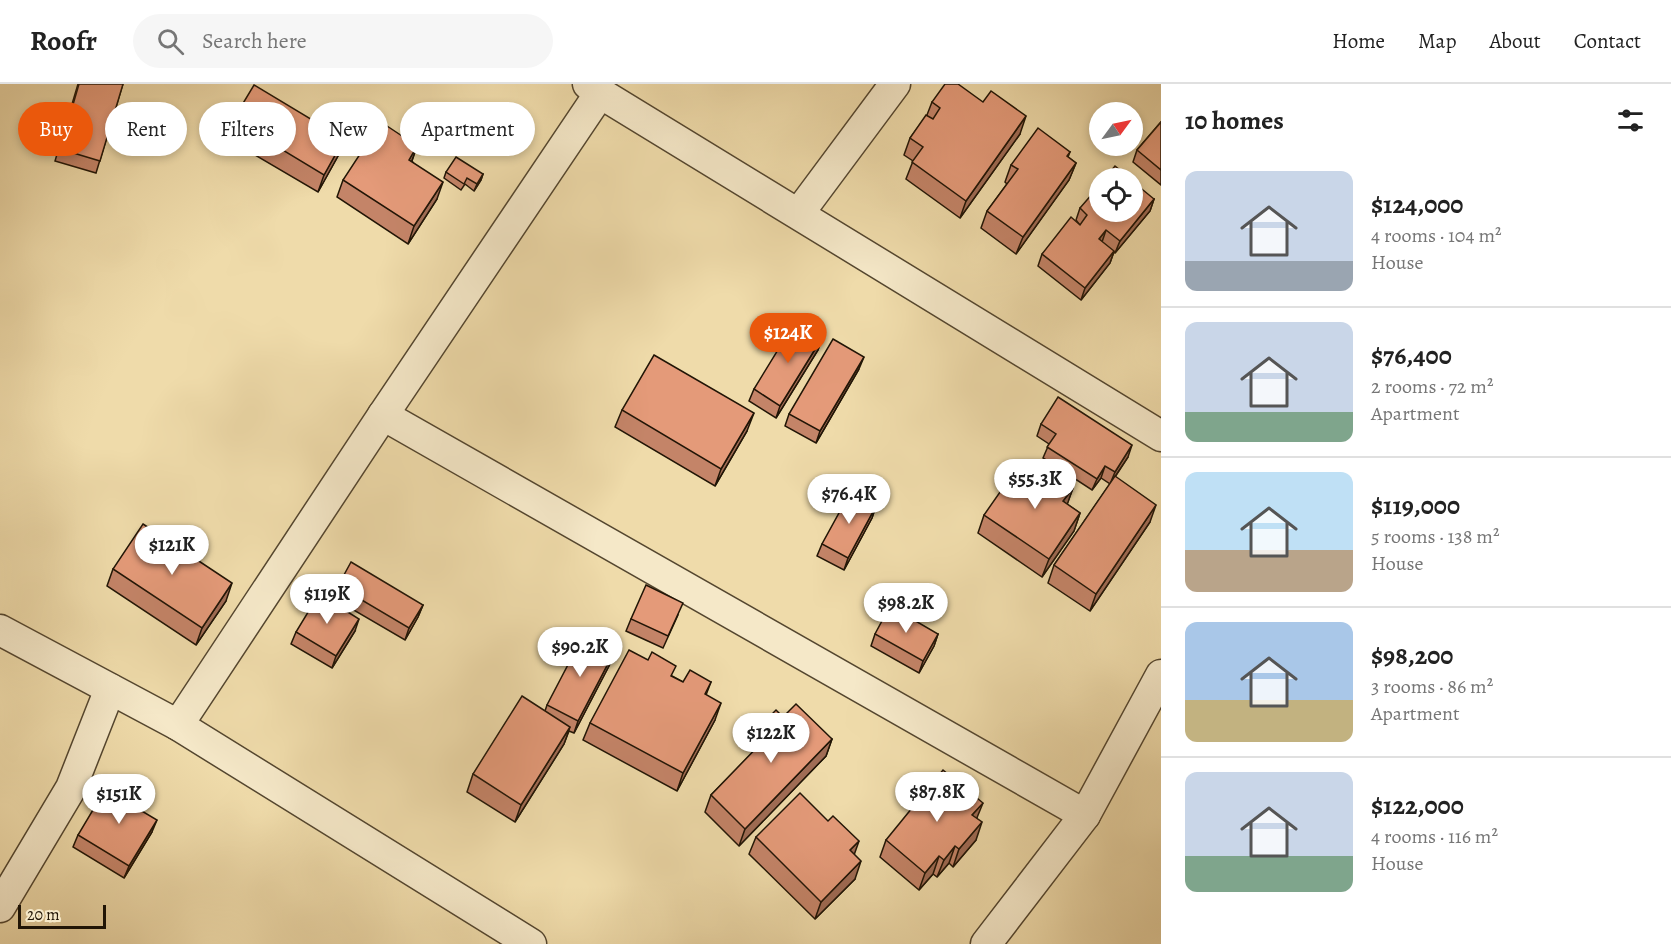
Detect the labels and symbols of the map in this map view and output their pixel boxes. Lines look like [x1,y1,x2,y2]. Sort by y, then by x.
north arrow [1089,102,1143,156]
pin: $124K [746,313,830,364]
pin: $55.3K [986,459,1084,510]
pin: $76.4K [800,474,898,525]
pin: $121K [130,525,214,576]
pin: $119K [285,574,369,625]
pin: $98.2K [857,583,955,634]
pin: $90.2K [531,627,629,678]
pin: $122K [729,713,813,764]
pin: $87.8K [888,772,986,823]
pin: $151K [77,774,161,825]
scale bar [18,902,106,930]

